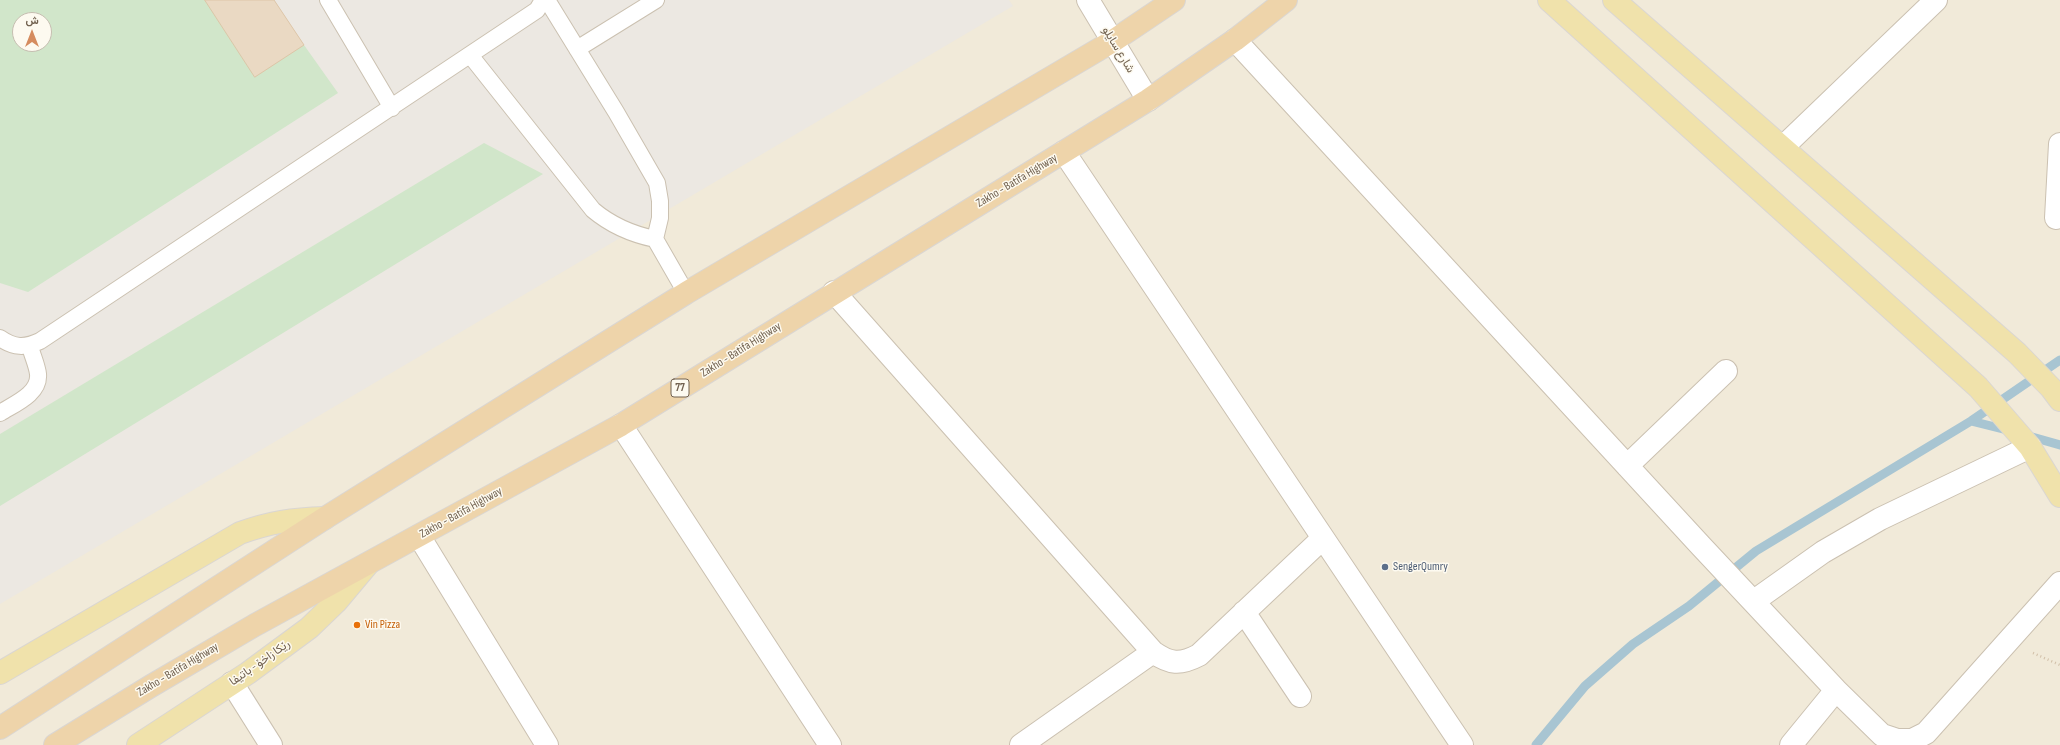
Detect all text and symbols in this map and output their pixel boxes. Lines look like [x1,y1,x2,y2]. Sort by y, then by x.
north arrow [12,12,52,52]
text: ش [25,14,39,27]
street label: شارع سايلو [1099,24,1137,76]
street label: Zakho - Batifa Highway [974,151,1060,211]
street label: Zakho - Batifa Highway [698,319,784,381]
road number: 77 [671,379,689,397]
street label: Zakho - Batifa Highway [417,484,505,542]
place label: SengerQumry [1393,560,1448,574]
marker: SengerQumry [1380,562,1390,572]
place label: Vin Pizza [365,618,400,632]
marker: Vin Pizza [352,620,362,630]
street label: رێکا زاخۆ - باتیفا [227,637,293,689]
street label: Zakho - Batifa Highway [135,640,221,700]

